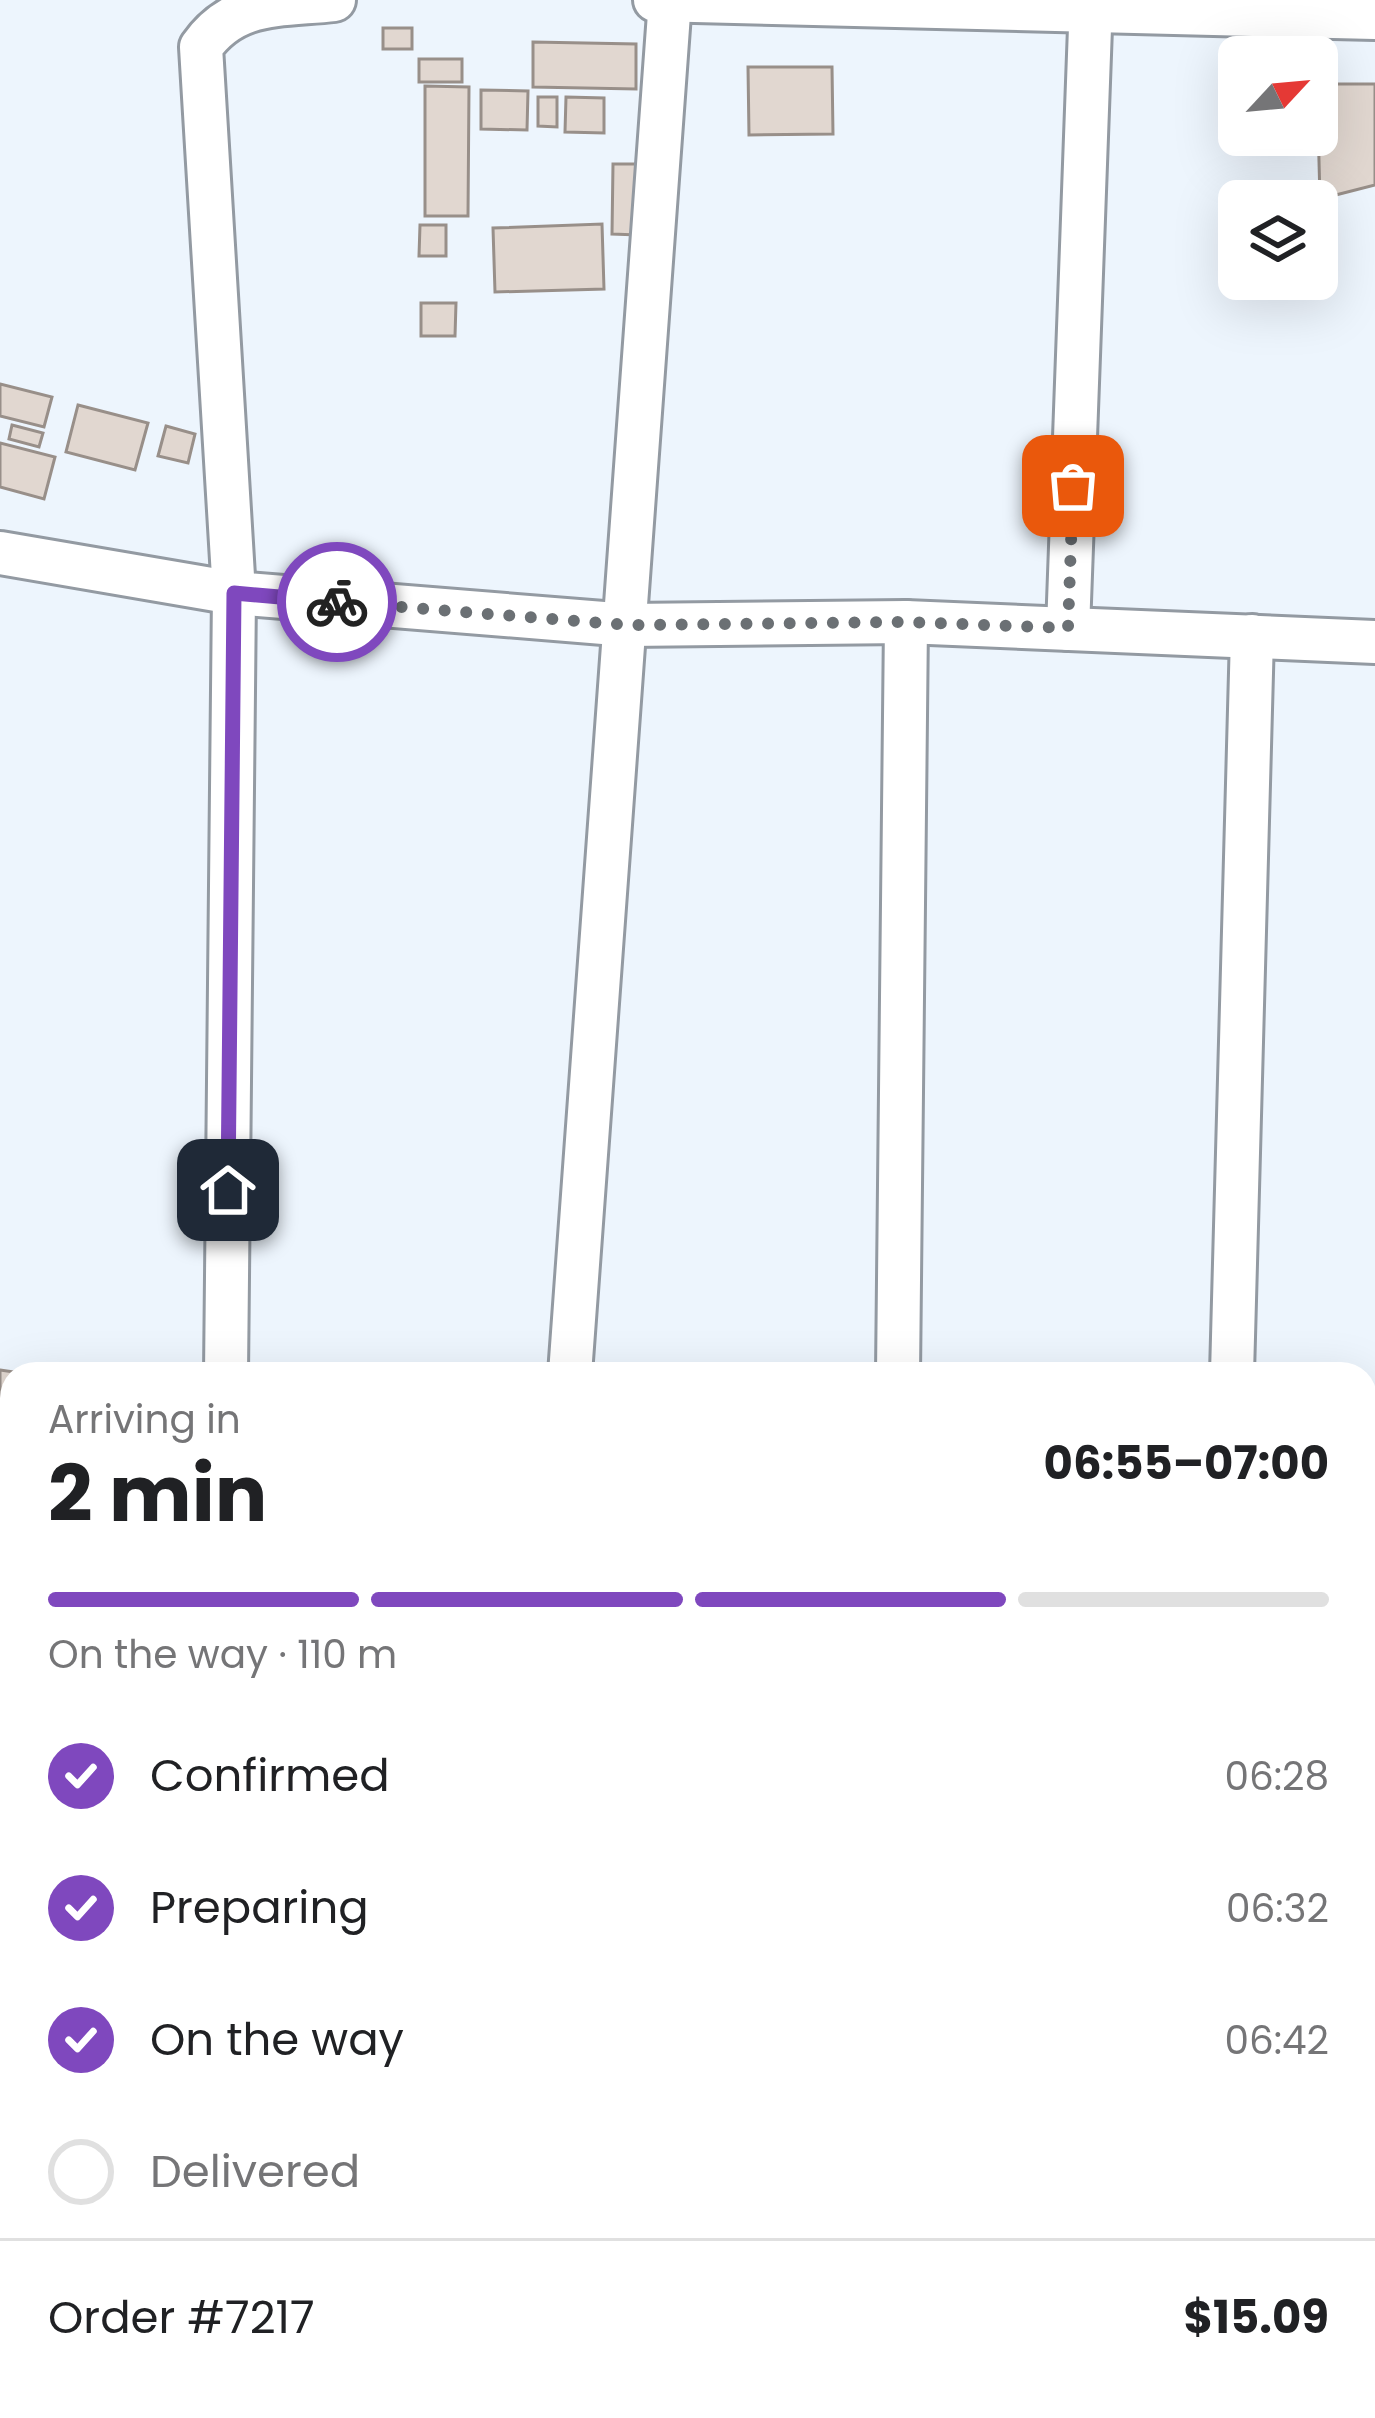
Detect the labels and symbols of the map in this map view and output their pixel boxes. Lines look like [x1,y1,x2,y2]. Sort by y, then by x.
north arrow [1218,36,1338,156]
pin [1022,435,1124,537]
courier [277,542,397,662]
pin [177,1139,279,1241]

